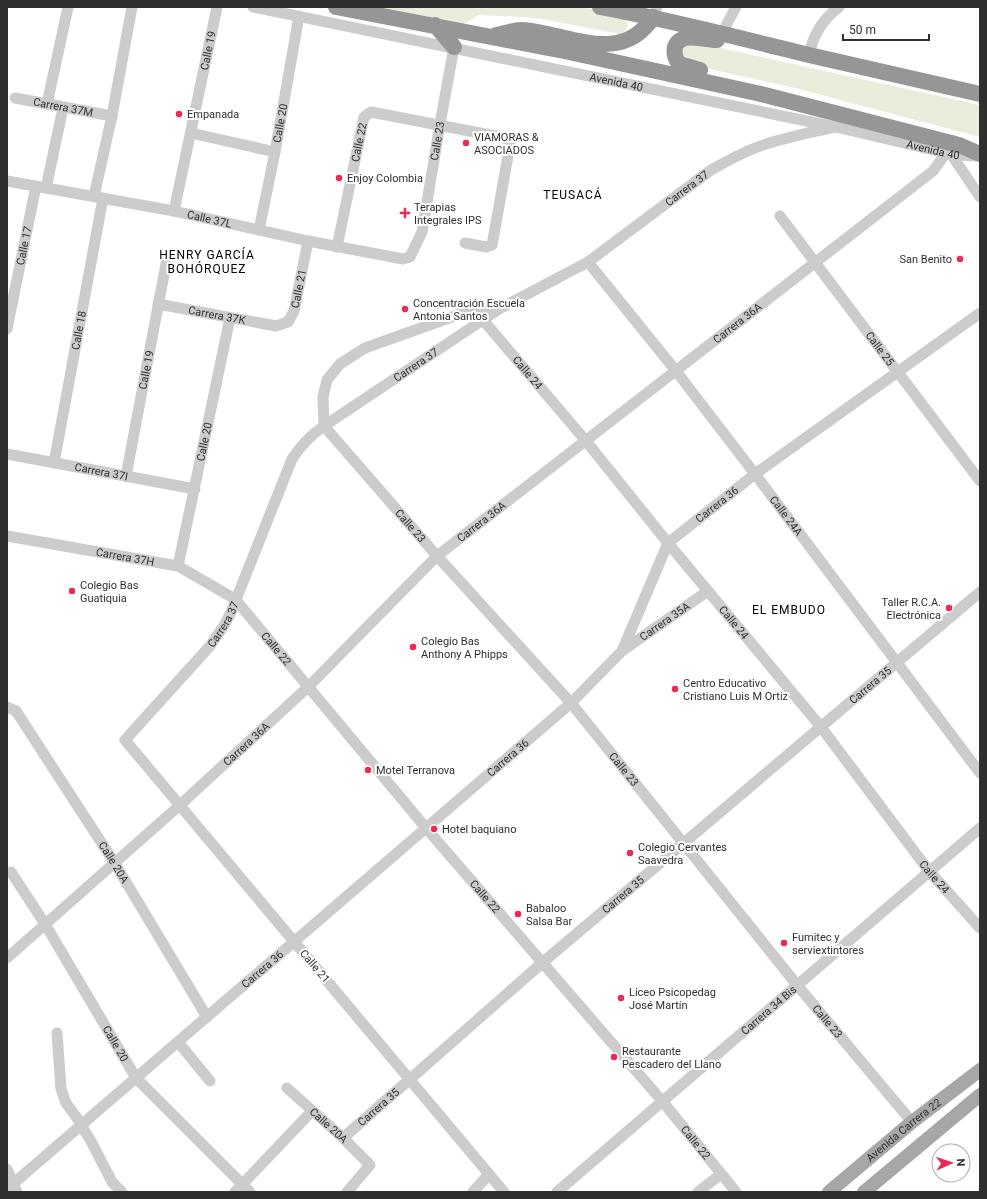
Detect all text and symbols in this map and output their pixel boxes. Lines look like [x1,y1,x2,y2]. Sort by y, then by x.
scale bar [843,16,929,42]
text: 50 m [849,23,876,37]
street label: Calle 19 [198,30,219,71]
street label: Avenida 40 [588,70,644,94]
street label: Carrera 37M [32,96,94,119]
street label: Calle 20 [271,103,290,144]
place label: Empanada [187,108,239,121]
marker: Empanada [174,109,184,119]
street label: Calle 23 [428,120,447,162]
street label: Calle 22 [349,122,370,163]
place label: VIAMORAS & ASOCIADOS [474,131,539,157]
marker: VIAMORAS & ASOCIADOS [461,138,471,148]
street label: Avenida 40 [905,138,961,162]
street label: Carrera 37 [663,168,711,209]
place label: Enjoy Colombia [347,172,423,185]
marker: Enjoy Colombia [334,173,344,183]
district label: TEUSACÁ [543,187,603,202]
place label: Terapias Integrales IPS [414,201,482,227]
marker: Terapias Integrales IPS [399,207,411,219]
street label: Calle 37L [186,208,233,231]
street label: Calle 17 [14,225,35,266]
district label: HENRY GARCÍA BOHÓRQUEZ [159,247,255,276]
place label: San Benito [899,253,952,266]
marker: San Benito [955,254,965,264]
street label: Calle 21 [289,268,309,309]
place label: Concentración Escuela Antonia Santos [413,297,525,323]
street label: Carrera 36A [711,300,765,346]
street label: Carrera 37K [187,304,247,327]
marker: Concentración Escuela Antonia Santos [400,304,410,314]
street label: Calle 18 [69,310,89,351]
street label: Calle 25 [863,329,897,368]
street label: Carrera 37 [391,345,441,385]
street label: Calle 19 [136,349,157,391]
street label: Calle 24 [510,354,545,392]
street label: Calle 20 [194,421,215,462]
street label: Carrera 37I [74,461,129,483]
street label: Carrera 36 [693,484,741,526]
street label: Calle 24A [767,493,806,539]
street label: Carrera 36A [455,499,509,545]
street label: Calle 23 [392,507,428,545]
street label: Carrera 37H [95,546,155,569]
place label: Colegio Bas Guatiquia [80,579,139,605]
marker: Colegio Bas Guatiquia [67,586,77,596]
place label: Taller R.C.A. Electrónica [882,596,941,622]
street label: Carrera 35A [637,599,693,644]
street label: Carrera 37 [205,600,242,650]
street label: Calle 24 [716,603,751,642]
district label: EL EMBUDO [752,603,826,617]
marker: Taller R.C.A. Electrónica [944,603,954,613]
street label: Calle 22 [258,630,294,668]
place label: Colegio Bas Anthony A Phipps [421,635,508,661]
marker: Colegio Bas Anthony A Phipps [408,642,418,652]
street label: Carrera 35 [847,664,894,707]
place label: Centro Educativo Cristiano Luis M Ortiz [683,677,789,703]
marker: Centro Educativo Cristiano Luis M Ortiz [670,684,680,694]
street label: Carrera 36A [221,719,273,769]
street label: Carrera 36 [485,736,532,779]
street label: Calle 23 [606,750,641,789]
place label: Motel Terranova [376,764,455,777]
marker: Motel Terranova [363,765,373,775]
place label: Hotel baquiano [442,823,516,836]
marker: Hotel baquiano [429,824,439,834]
street label: Calle 20A [95,839,132,886]
place label: Colegio Cervantes Saavedra [638,841,727,867]
marker: Colegio Cervantes Saavedra [625,848,635,858]
street label: Calle 24 [916,858,952,896]
street label: Carrera 35 [600,873,647,916]
street label: Calle 22 [467,877,503,916]
place label: Babaloo Salsa Bar [526,902,572,928]
marker: Babaloo Salsa Bar [513,909,523,919]
place label: Fumitec y serviextintores [792,931,864,957]
marker: Fumitec y serviextintores [779,938,789,948]
street label: Calle 21 [297,947,332,986]
street label: Carrera 36 [239,948,286,991]
street label: Carrera 34 Bis [738,983,799,1038]
place label: Liceo Psicopedag José Martín [629,986,716,1012]
marker: Liceo Psicopedag José Martín [616,993,626,1003]
street label: Calle 23 [809,1002,845,1041]
street label: Calle 20 [100,1024,131,1064]
place label: Restaurante Pescadero del Llano [622,1045,721,1071]
marker: Restaurante Pescadero del Llano [609,1052,619,1062]
street label: Carrera 35 [355,1086,402,1129]
street label: Avenida Carrera 22 [864,1096,944,1165]
street label: Calle 20A [307,1105,351,1147]
street label: Calle 22 [678,1123,713,1162]
north arrow [931,1143,971,1183]
text: N [954,1158,967,1167]

